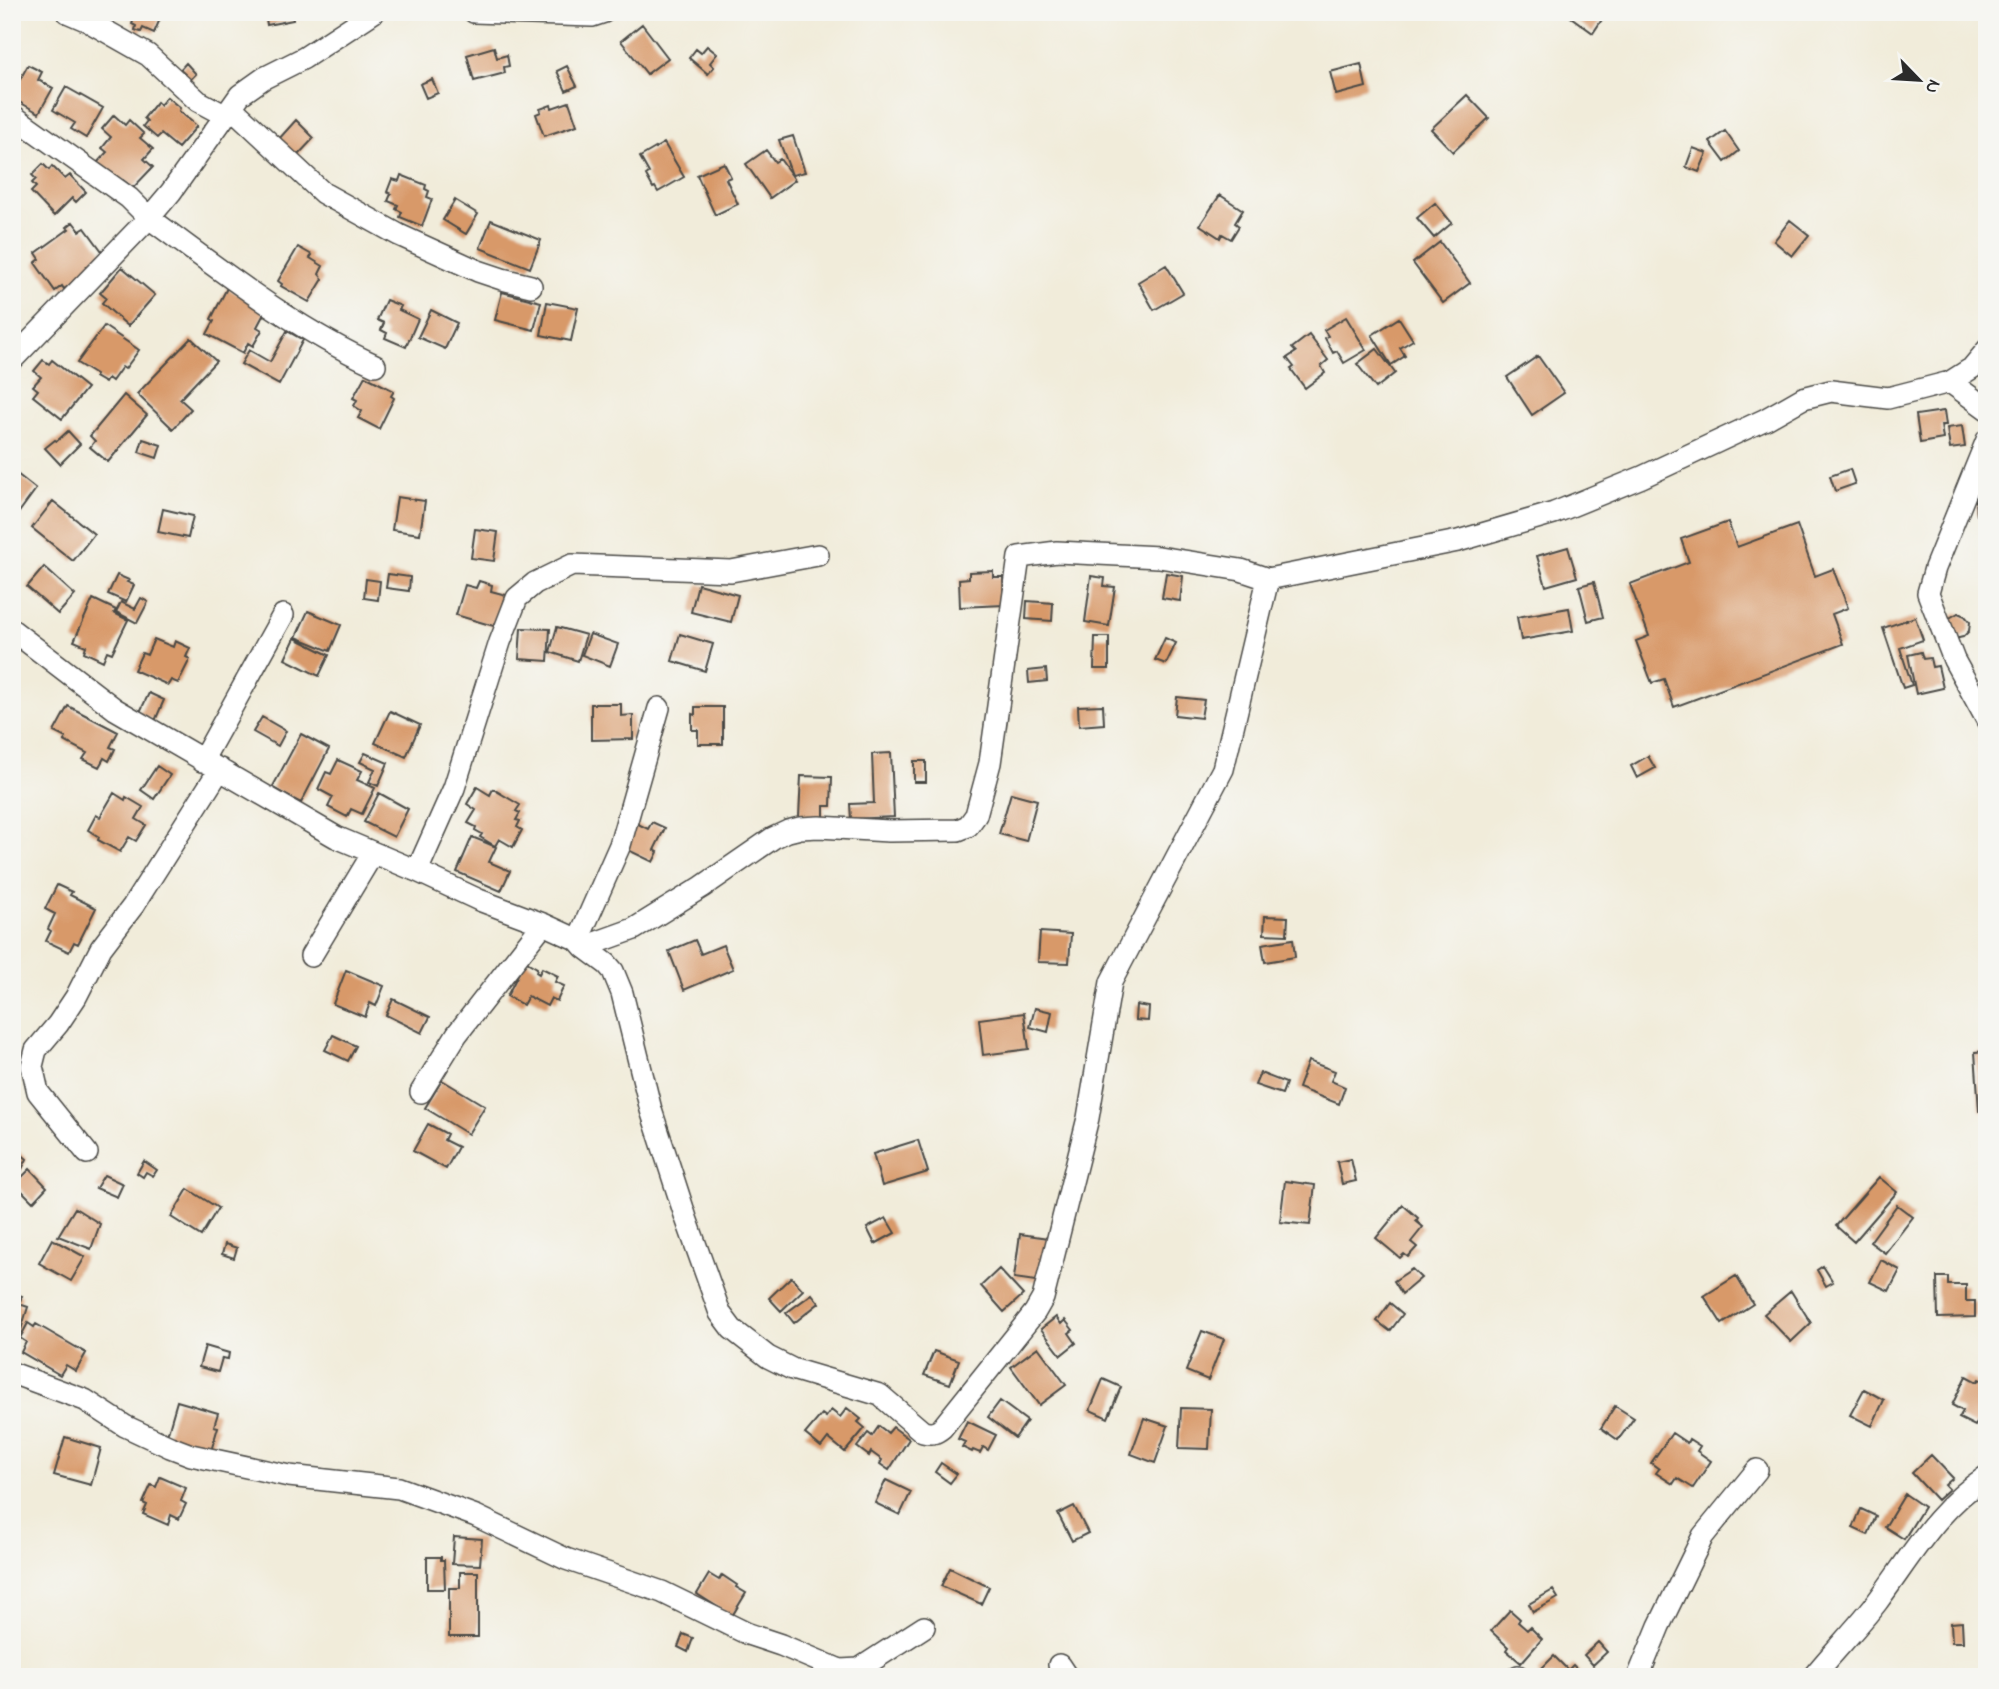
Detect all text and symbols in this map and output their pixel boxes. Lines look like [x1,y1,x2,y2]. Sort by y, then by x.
north arrow [1884,46,1954,116]
text: N [1917,75,1947,98]

